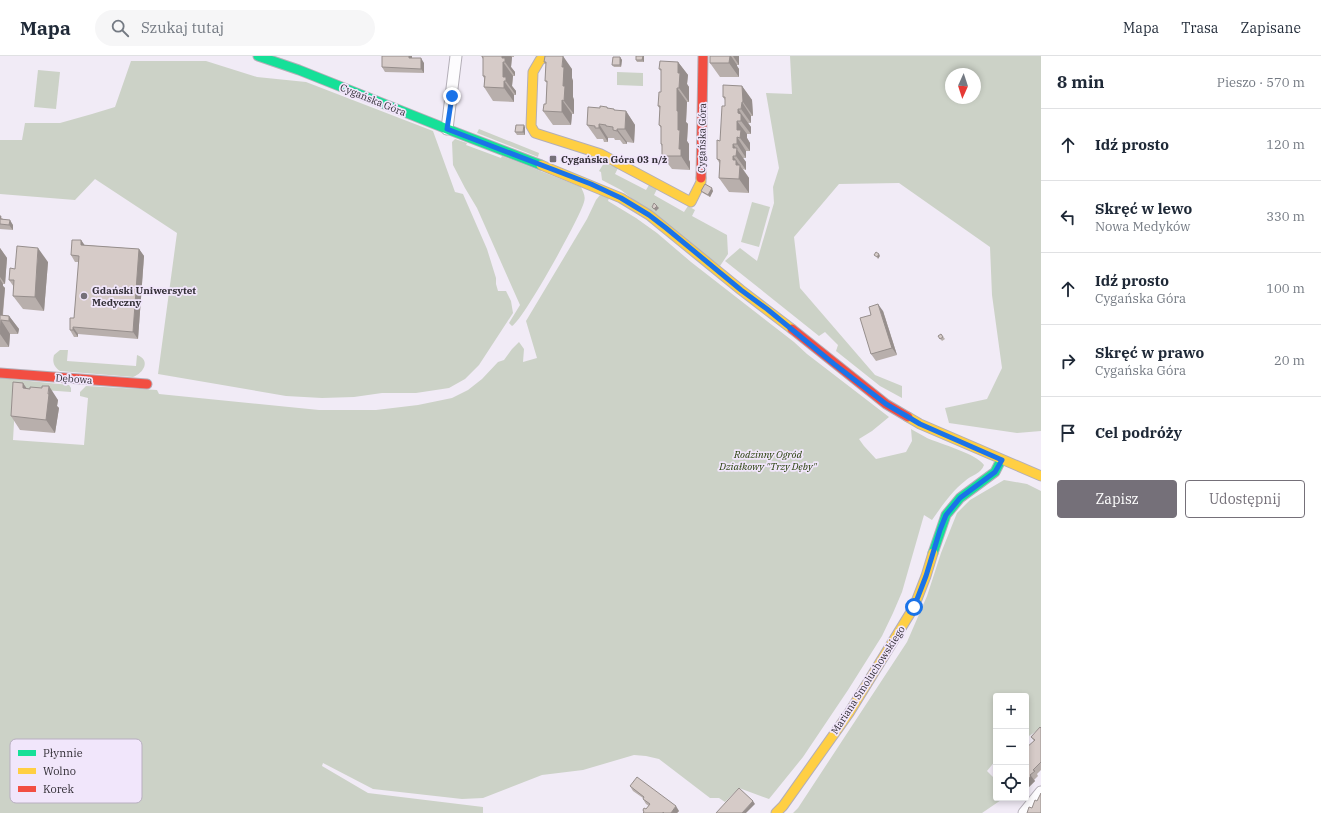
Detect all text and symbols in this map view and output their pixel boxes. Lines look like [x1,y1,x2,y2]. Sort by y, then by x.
search box [95,10,375,46]
text: Mapa [20,16,71,40]
icon: search [109,17,131,39]
text: Szukaj tutaj [141,18,224,37]
text: Mapa [1123,19,1159,37]
text: Trasa [1181,19,1219,37]
text: Zapisane [1241,19,1301,37]
north arrow [945,68,981,104]
text: 8 min [1057,71,1105,93]
text: Pieszo · 570 m [1217,74,1305,91]
street label: Cygańska Góra [338,81,408,119]
route end [443,87,461,105]
street label: Cygańska Góra [695,102,709,173]
icon: ahead [1057,134,1079,156]
text: Idź prosto [1095,135,1169,154]
text: 120 m [1266,136,1305,153]
place label: Cygańska Góra 03 n/ż [561,153,667,166]
marker: Cygańska Góra 03 n/ż [548,154,558,164]
text: Skręć w lewo [1095,199,1192,218]
icon: left [1057,206,1079,228]
text: 330 m [1266,208,1305,225]
text: Nowa Medyków [1095,218,1190,235]
text: Idź prosto [1095,271,1169,290]
icon: ahead [1057,278,1079,300]
text: 100 m [1266,280,1305,297]
place label: Gdański Uniwersytet Medyczny [92,284,196,309]
text: Cygańska Góra [1095,290,1186,307]
marker: Gdański Uniwersytet Medyczny [79,291,89,301]
text: Skręć w prawo [1095,343,1204,362]
icon: right [1057,350,1079,372]
text: 20 m [1274,352,1305,369]
text: Cygańska Góra [1095,362,1186,379]
street label: Dębowa [55,371,94,387]
icon: arrive [1057,422,1079,444]
text: Cel podróży [1095,423,1182,442]
park label: Rodzinny Ogród Działkowy "Trzy Dęby" [718,448,818,473]
button: Zapisz [1057,480,1177,518]
button: Udostępnij [1185,480,1305,518]
route start [905,598,923,616]
street label: Mariana Smoluchowskiego [828,623,908,737]
map controls [993,693,1029,801]
button: + [993,693,1029,729]
button: − [993,729,1029,765]
legend [10,739,142,803]
text: Płynnie [43,746,83,760]
text: Wolno [43,764,76,778]
button: locate [993,765,1029,801]
text: Korek [43,782,74,796]

